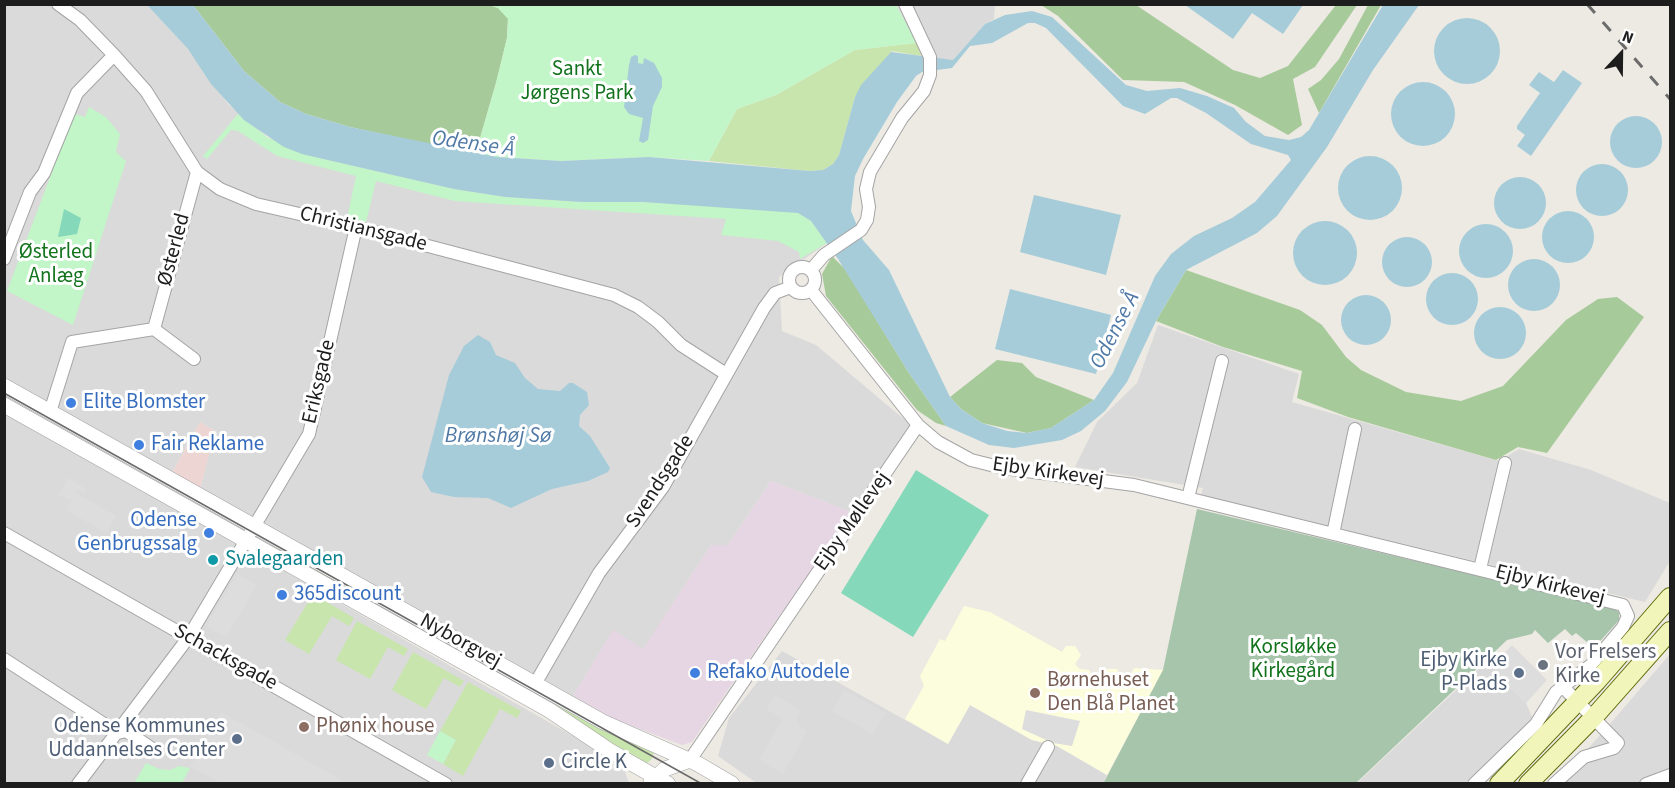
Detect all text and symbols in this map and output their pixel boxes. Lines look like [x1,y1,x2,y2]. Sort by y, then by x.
north arrow [1591,24,1651,84]
text: N [1619,25,1637,49]
park label: Sankt Jørgens Park [521,57,633,107]
water label: Odense Å [430,126,516,164]
street label: Christiansgade [297,202,429,258]
street label: Østerled [153,211,197,289]
park label: Østerled Anlæg [19,240,93,290]
water label: Odense Å [1085,288,1147,374]
street label: Eriksgade [298,337,342,427]
place label: Elite Blomster [83,390,205,416]
marker: Elite Blomster [64,396,78,410]
water label: Brønshøj Sø [445,424,551,450]
street label: Svendsgade [622,431,700,533]
place label: Fair Reklame [151,432,264,458]
marker: Fair Reklame [132,438,146,452]
street label: Ejby Kirkevej [991,453,1105,493]
street label: Ejby Møllevej [810,468,896,576]
place label: Odense Genbrugssalg [77,508,197,558]
marker: Odense Genbrugssalg [202,526,216,540]
place label: Svalegaarden [225,547,344,573]
marker: Svalegaarden [206,553,220,567]
street label: Ejby Kirkevej [1492,560,1608,612]
place label: 365discount [294,582,401,608]
marker: 365discount [275,588,289,602]
street label: Nyborgvej [415,609,505,675]
street label: Schacksgade [169,619,281,697]
park label: Korsløkke Kirkegård [1250,635,1336,685]
place label: Vor Frelsers Kirke [1555,640,1656,690]
place label: Ejby Kirke P-Plads [1420,648,1507,698]
marker: Vor Frelsers Kirke [1536,658,1550,672]
place label: Refako Autodele [707,660,850,686]
marker: Refako Autodele [688,666,702,680]
marker: Ejby Kirke P-Plads [1512,666,1526,680]
place label: Børnehuset Den Blå Planet [1047,668,1175,718]
marker: Børnehuset Den Blå Planet [1028,686,1042,700]
place label: Odense Kommunes Uddannelses Center [48,714,225,764]
place label: Phønix house [316,714,434,740]
marker: Phønix house [297,720,311,734]
marker: Odense Kommunes Uddannelses Center [230,732,244,746]
place label: Circle K [561,750,627,776]
marker: Circle K [542,756,556,770]

